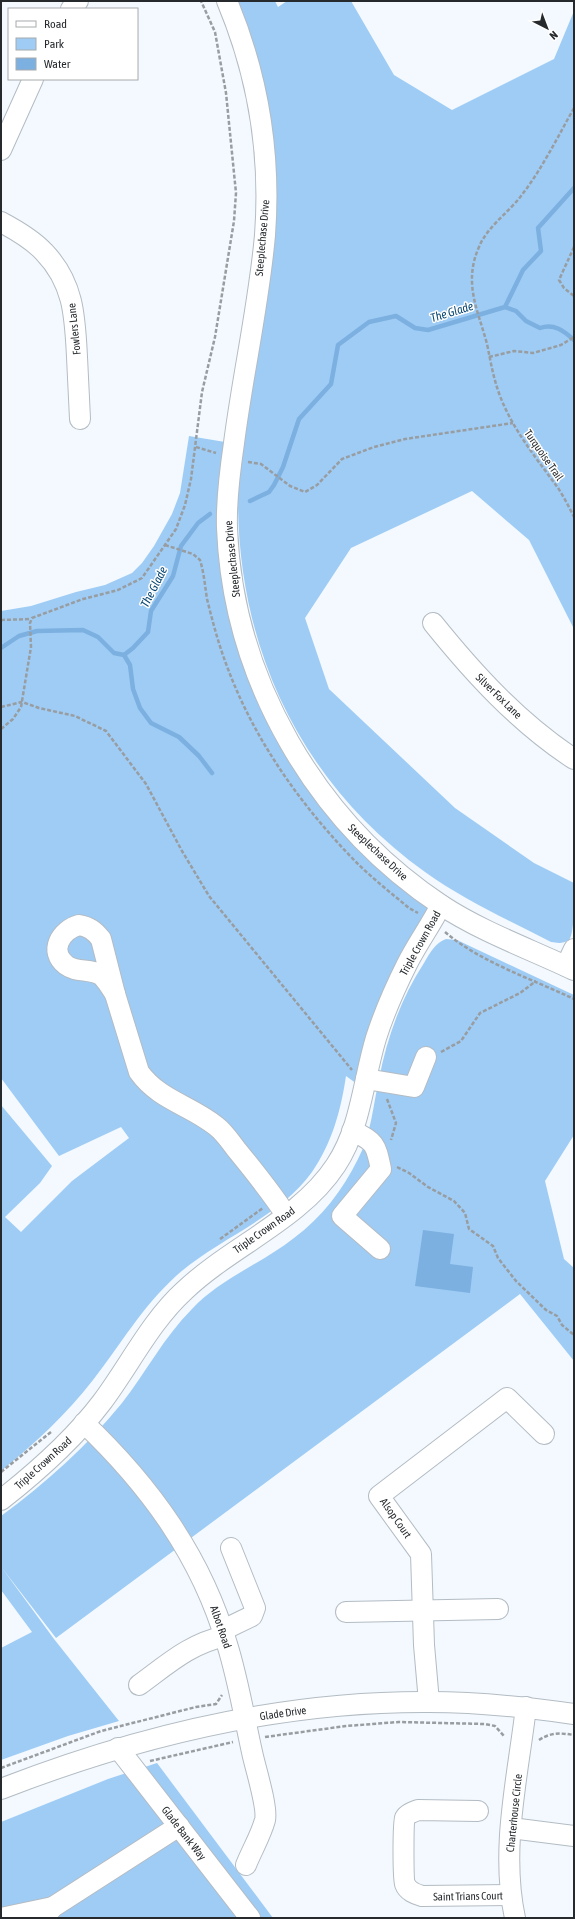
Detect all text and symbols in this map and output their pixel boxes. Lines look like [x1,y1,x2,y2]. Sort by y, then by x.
legend [8,8,138,80]
north arrow [527,8,567,48]
text: Road [44,17,67,31]
text: N [547,29,560,42]
text: Park [44,37,65,51]
text: Water [44,57,71,71]
street label: Steeplechase Drive [253,199,271,277]
water label: The Glade [429,299,476,325]
street label: Fowlers Lane [65,303,83,355]
street label: Turquoise Trail [522,427,566,483]
street label: Steeplechase Drive [222,520,242,598]
water label: The Glade [138,564,170,610]
street label: Silver Fox Lane [474,671,524,721]
street label: Steeplechase Drive [346,821,410,883]
street label: Triple Crown Road [397,909,443,977]
street label: Triple Crown Road [231,1204,297,1256]
street label: Triple Crown Road [12,1434,74,1492]
street label: Alsop Court [378,1496,414,1540]
street label: Albot Road [208,1604,234,1650]
street label: Glade Drive [259,1704,307,1722]
street label: Charterhouse Circle [504,1773,524,1853]
street label: Glade Bank Way [159,1804,209,1863]
street label: Saint Trians Court [433,1889,503,1903]

